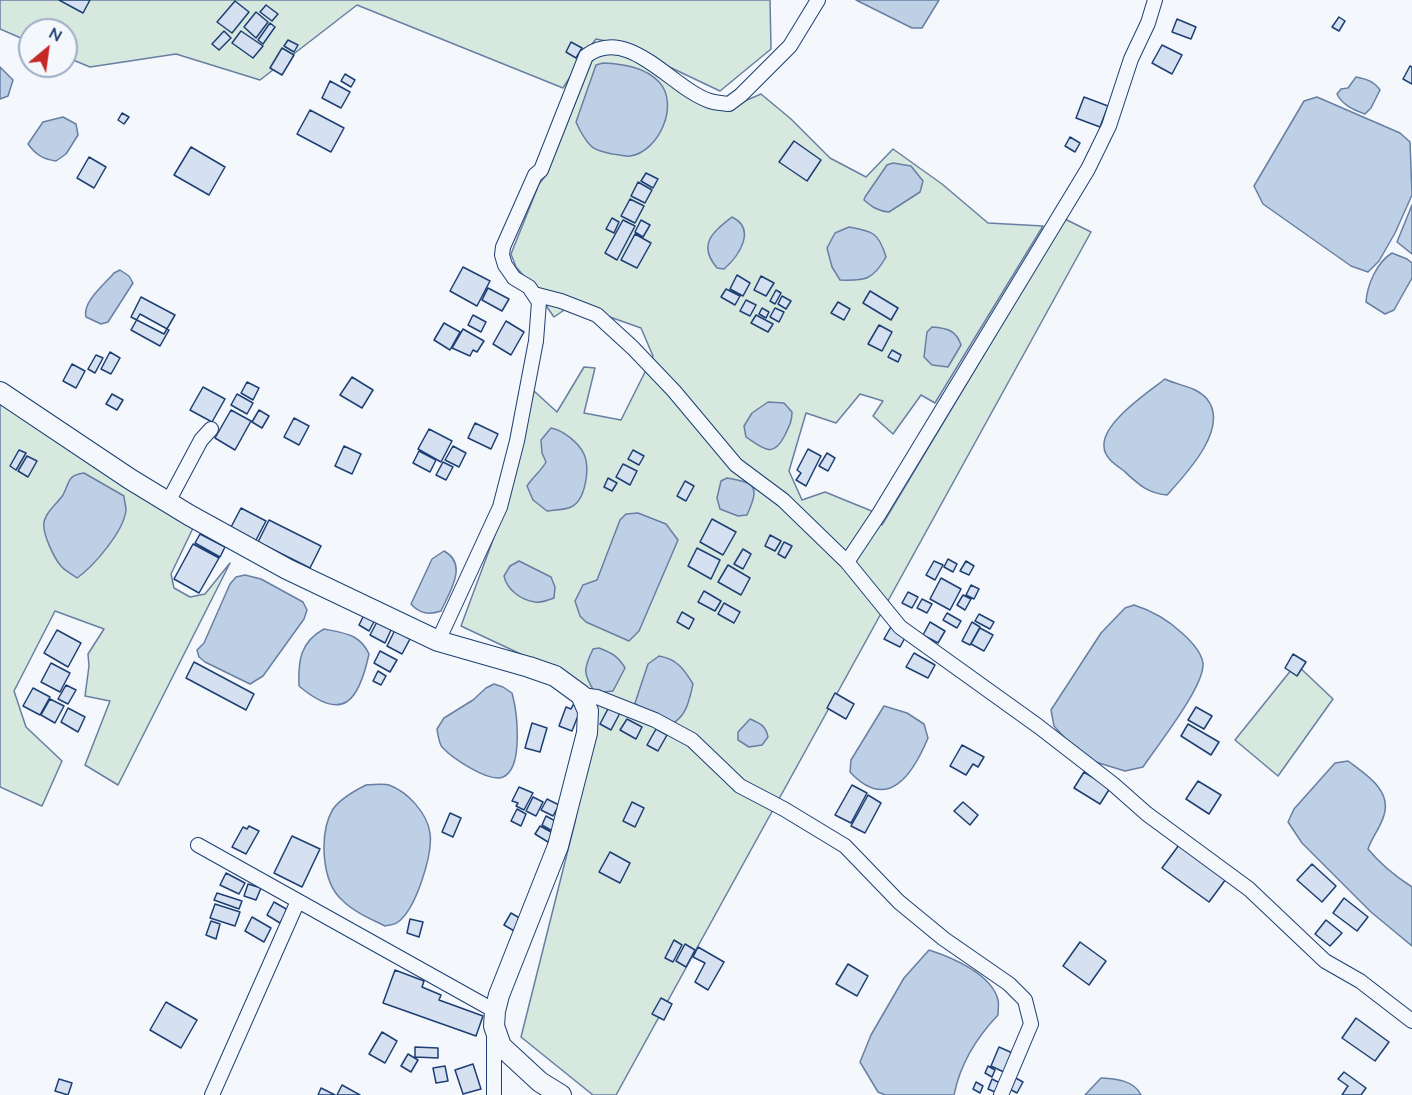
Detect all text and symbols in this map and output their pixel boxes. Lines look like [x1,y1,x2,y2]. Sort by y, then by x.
north arrow [18,18,78,78]
text: N [46,22,66,46]

